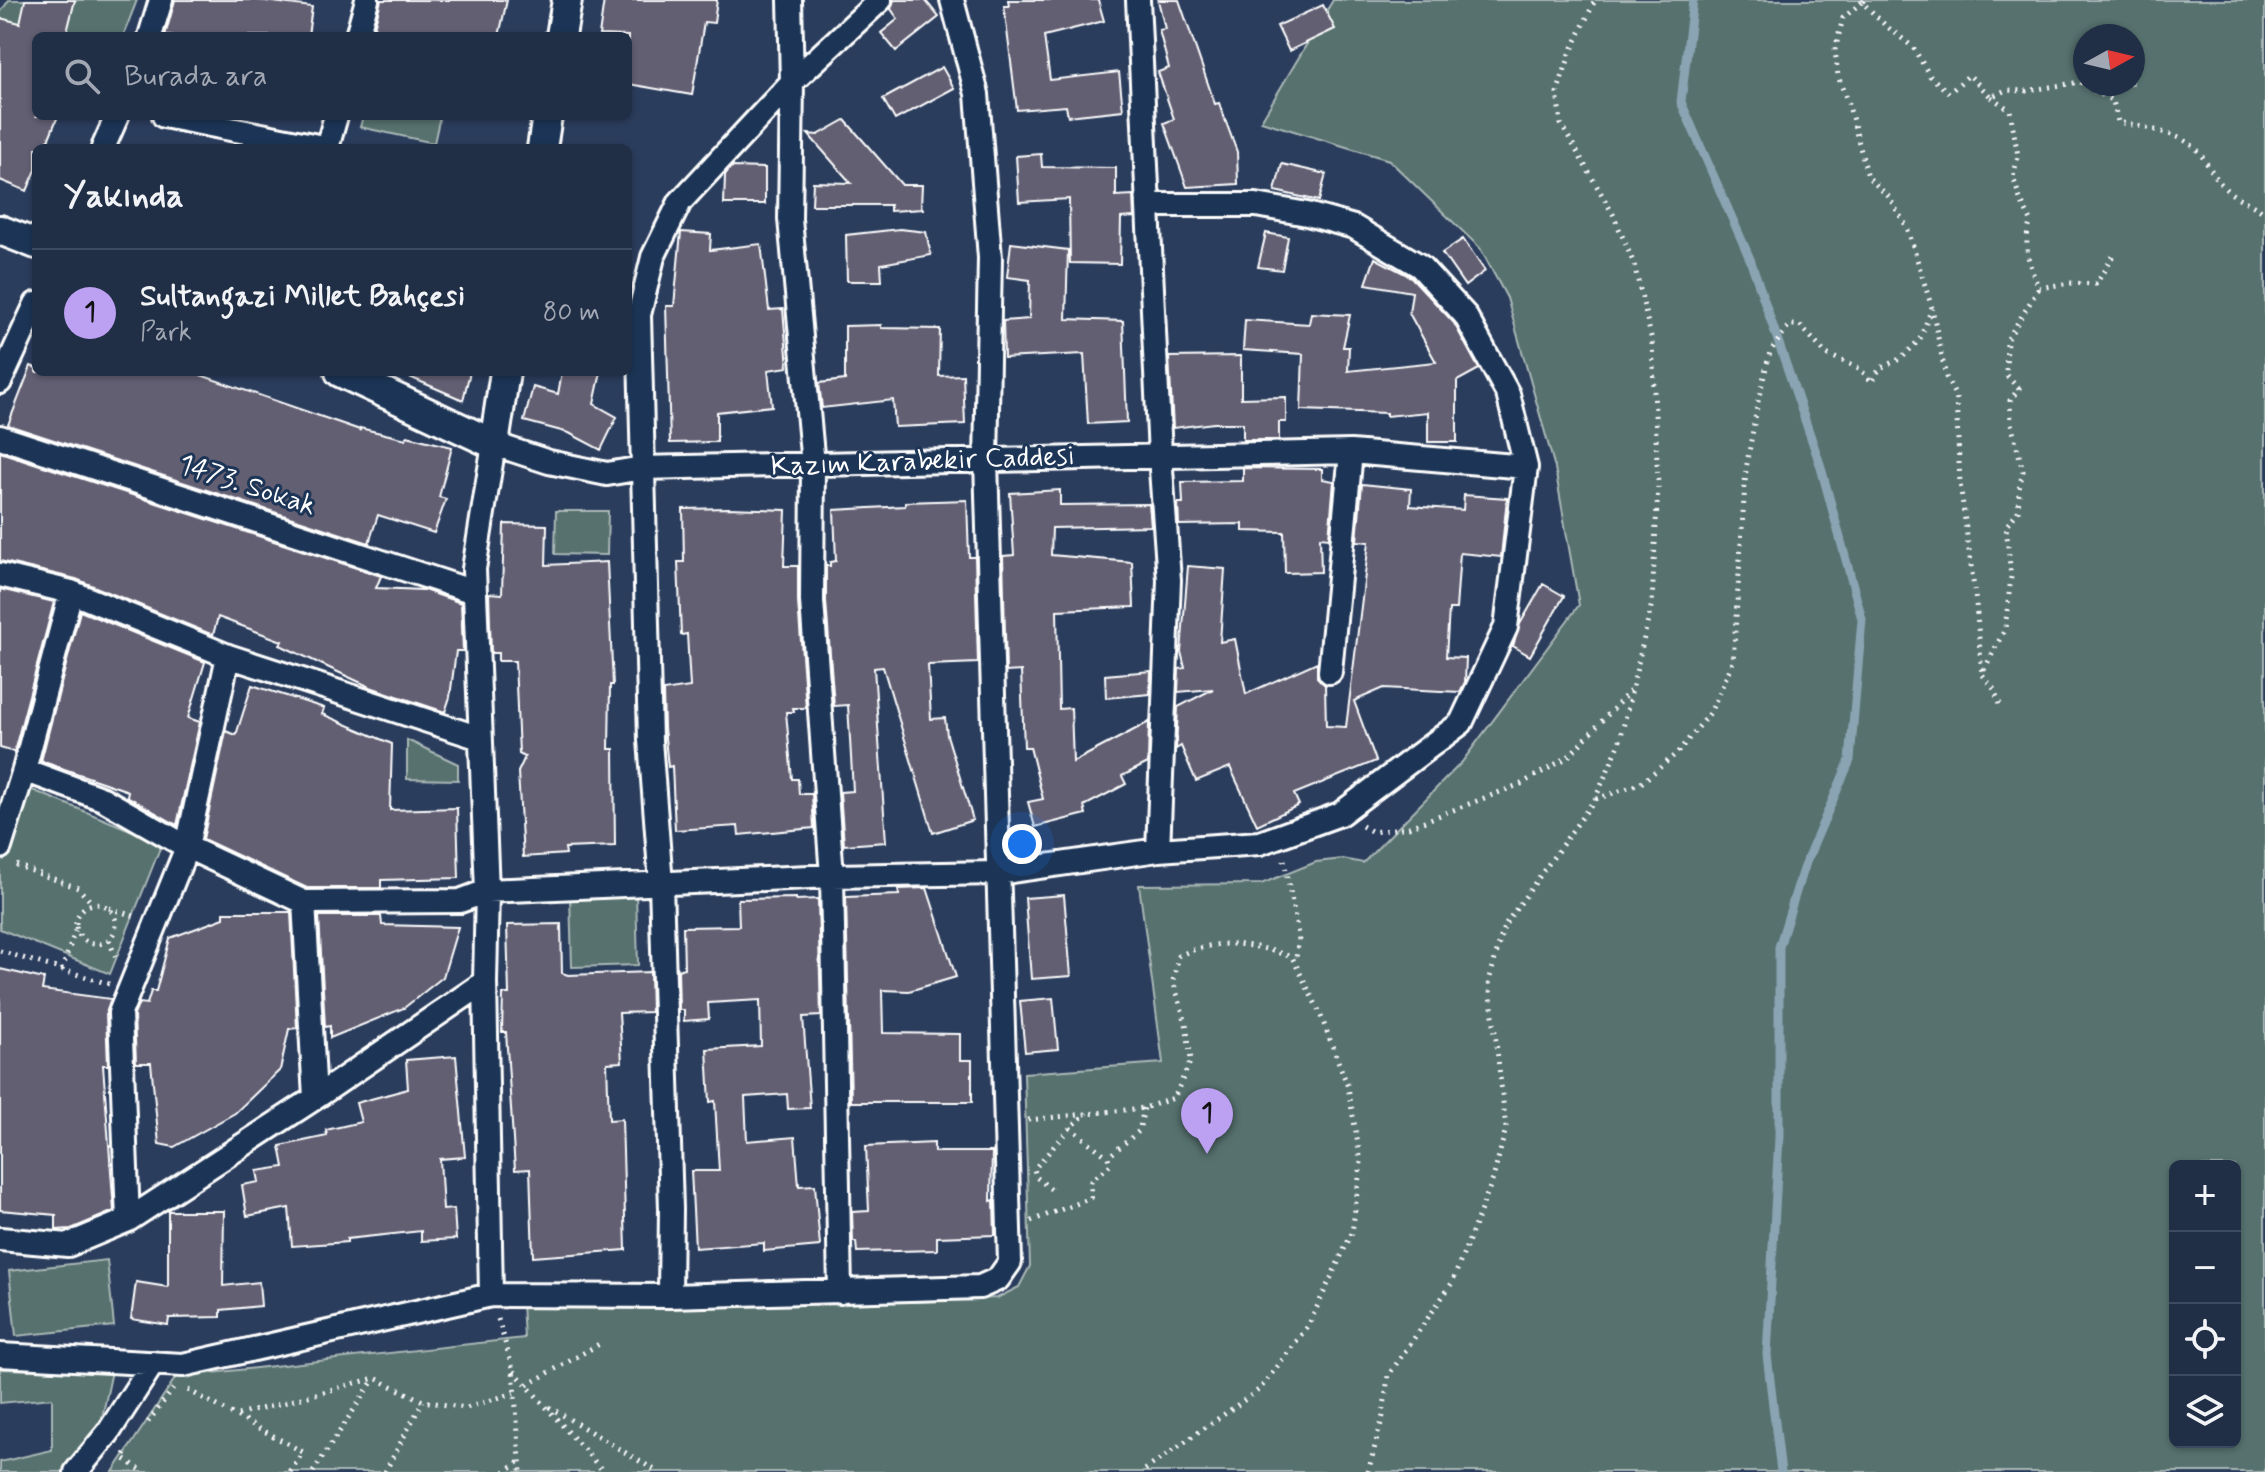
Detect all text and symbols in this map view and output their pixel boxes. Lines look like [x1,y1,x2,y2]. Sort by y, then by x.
north arrow [2073,24,2145,96]
search box [32,32,632,120]
icon: search [60,54,104,98]
text: Burada ara [124,57,267,96]
text: Yakında [64,174,184,219]
text: Sultangazi Millet Bahçesi [140,277,465,316]
text: 1 [84,296,96,330]
text: 80 m [543,296,600,330]
text: Park [140,316,192,350]
street label: Kazım Karabekir Caddesi [770,438,1076,486]
street label: 1473. Sokak [174,446,320,526]
your location [1002,824,1042,864]
pin: 1 [1181,1088,1233,1154]
map controls [2169,1160,2241,1448]
button: + [2169,1160,2241,1232]
button: − [2169,1232,2241,1304]
button: locate [2169,1304,2241,1376]
button: layers [2169,1376,2241,1448]

